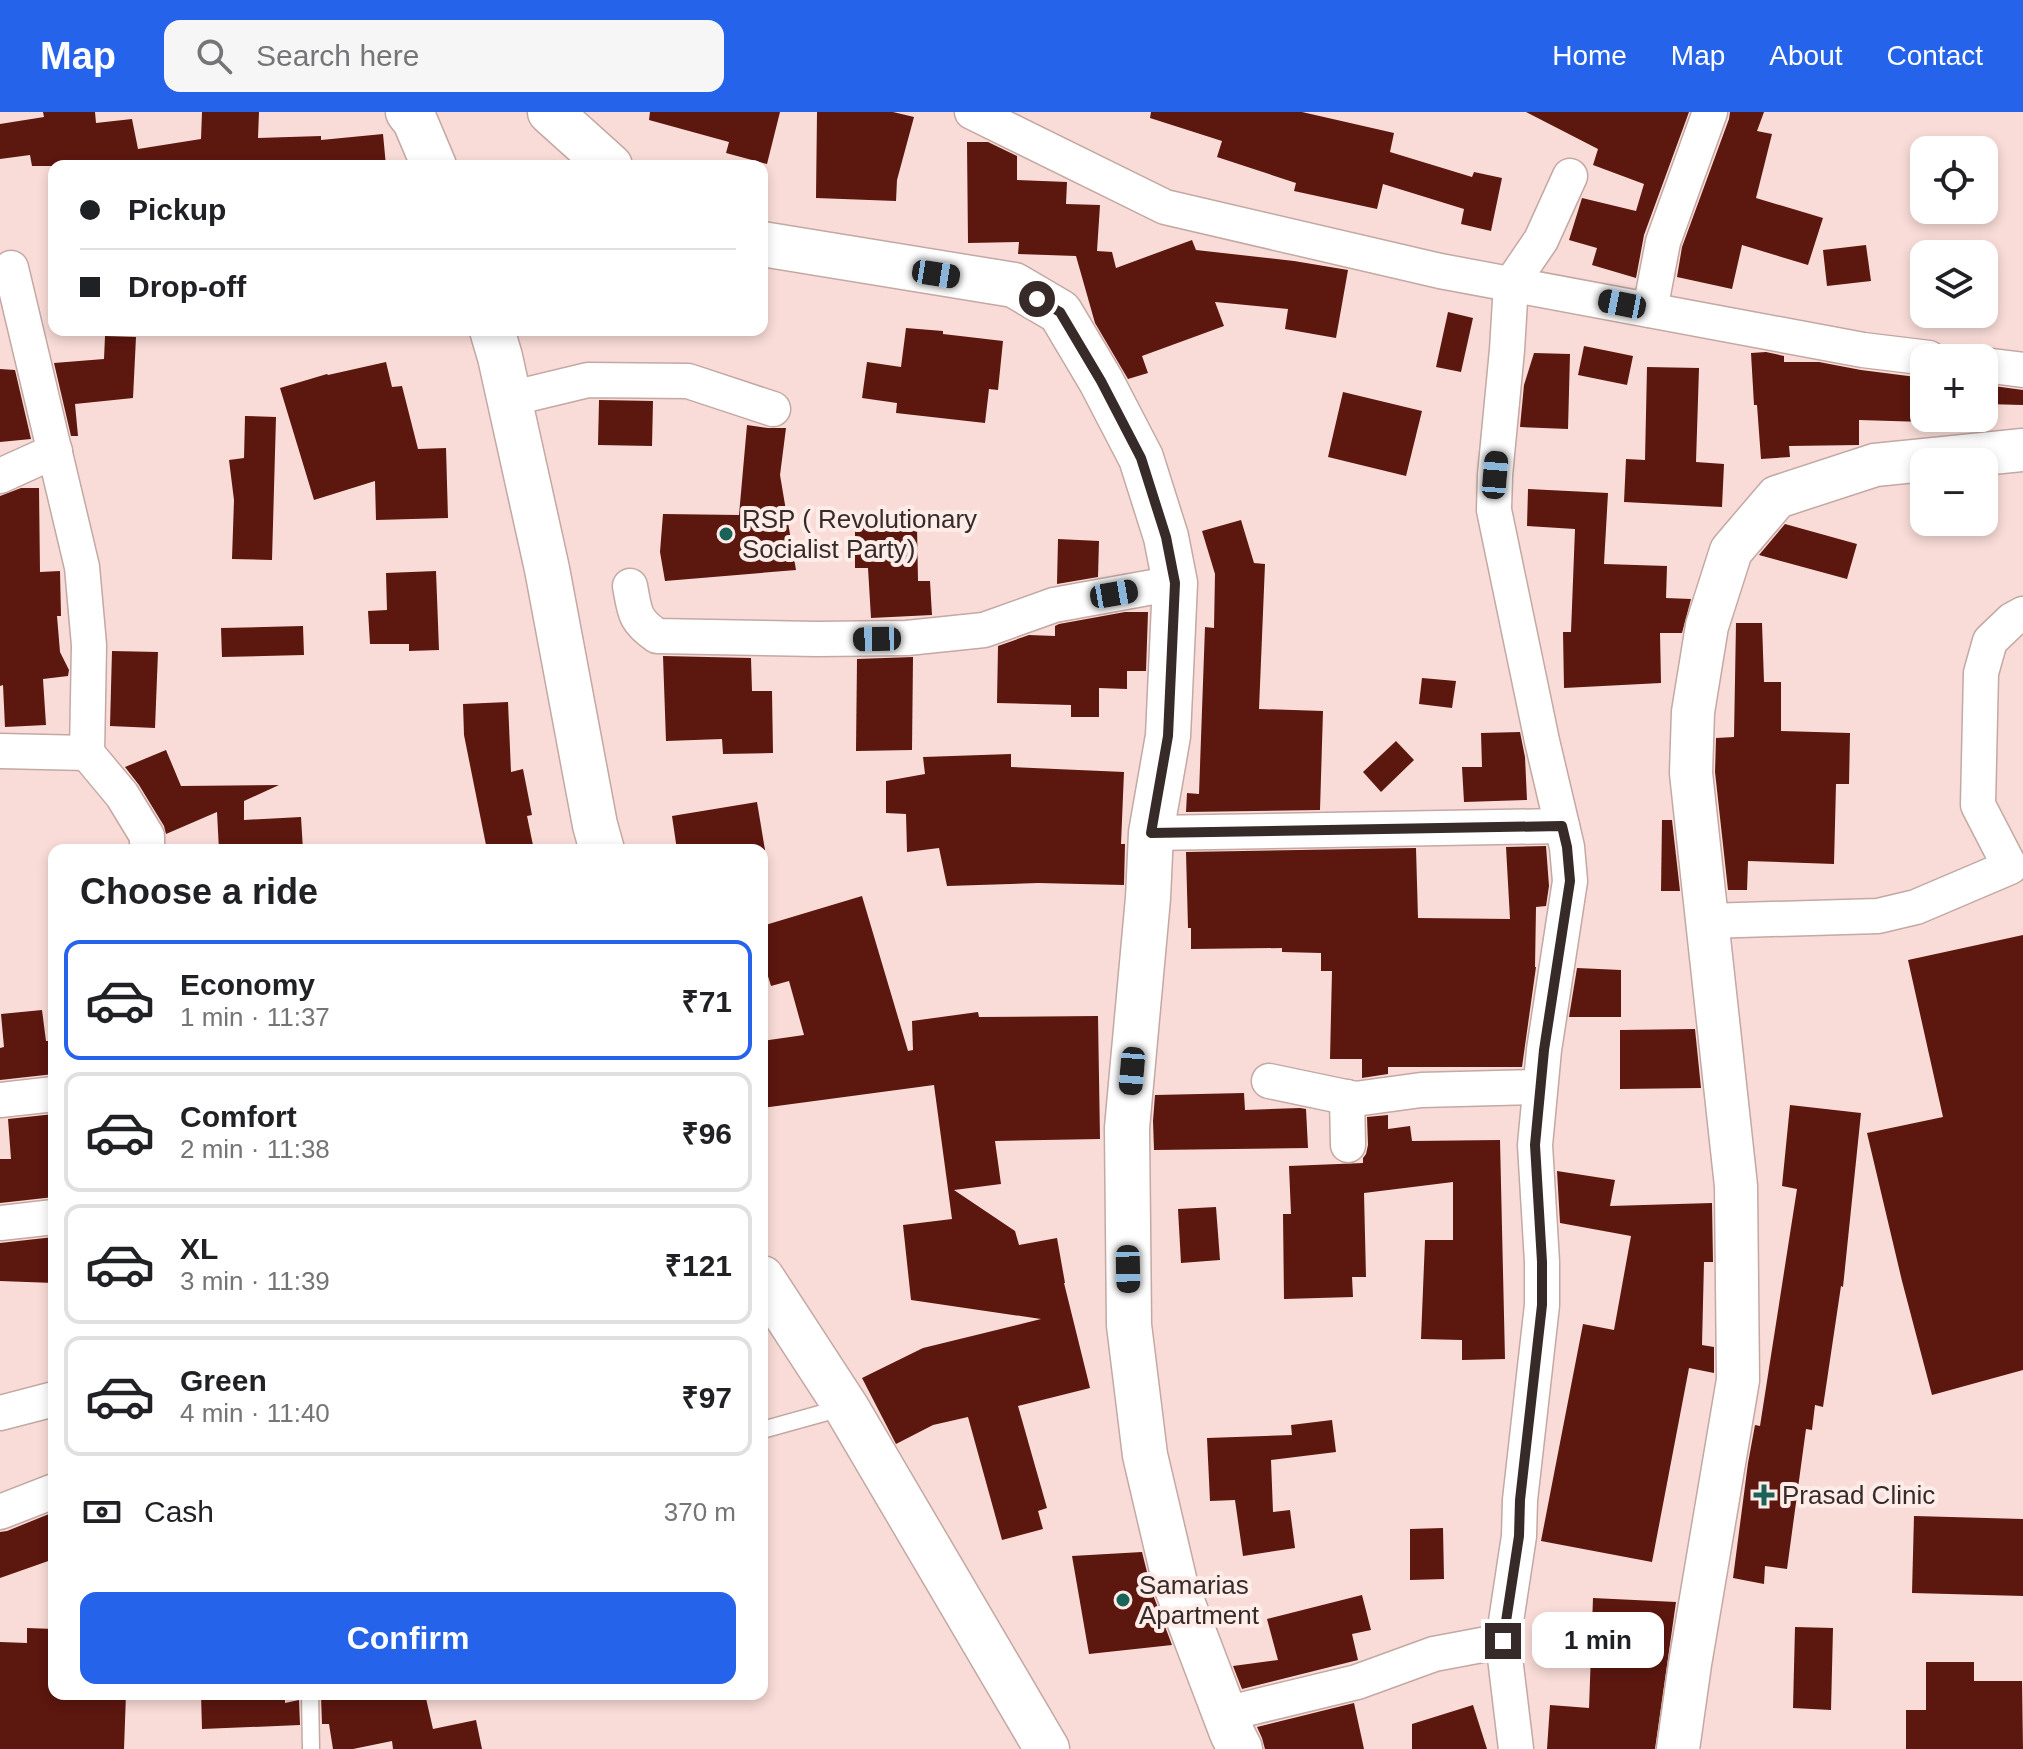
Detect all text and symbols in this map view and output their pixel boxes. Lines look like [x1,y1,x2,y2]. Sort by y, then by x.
search box [164,20,724,92]
icon: search [192,34,236,78]
text: Map [40,35,116,77]
text: Search here [256,39,419,72]
text: Home [1552,40,1627,71]
text: Map [1671,40,1725,71]
text: About [1769,40,1843,71]
text: Contact [1887,40,1983,71]
map controls [1910,136,1998,536]
button: locate [1910,136,1998,224]
text: Pickup [128,193,226,226]
button: layers [1910,240,1998,328]
car [910,258,962,290]
text: Drop-off [128,270,246,303]
route start [1019,281,1055,317]
car [1596,288,1648,320]
button: + [1910,344,1998,432]
button: − [1910,448,1998,536]
car [1481,450,1509,500]
place label: RSP ( Revolutionary Socialist Party) [742,504,977,564]
marker: RSP ( Revolutionary Socialist Party) [717,525,735,543]
car [1088,578,1140,610]
car [853,627,901,651]
text: Choose a ride [80,871,318,912]
icon: car [84,964,156,1036]
text: Economy [180,968,315,1001]
text: ₹71 [681,985,732,1018]
text: 1 min · 11:37 [180,1002,330,1032]
car [1118,1046,1146,1096]
icon: car [84,1096,156,1168]
text: Comfort [180,1100,297,1133]
text: ₹96 [681,1117,732,1150]
text: 2 min · 11:38 [180,1134,330,1164]
icon: car [84,1228,156,1300]
text: XL [180,1232,218,1265]
car [1116,1245,1140,1293]
text: ₹121 [665,1249,732,1282]
text: 3 min · 11:39 [180,1266,330,1296]
icon: car [84,1360,156,1432]
text: Green [180,1364,267,1397]
text: ₹97 [681,1381,732,1414]
text: 4 min · 11:40 [180,1398,330,1428]
place label: Prasad Clinic [1782,1480,1935,1510]
marker: Prasad Clinic [1753,1484,1775,1506]
icon: cash [80,1490,124,1534]
text: Cash [144,1495,214,1528]
text: 370 m [664,1497,736,1527]
place label: Samarias Apartment [1139,1570,1260,1630]
marker: Samarias Apartment [1114,1591,1132,1609]
button: Confirm [80,1592,736,1684]
callout: 1 min [1531,1613,1663,1669]
route end [1485,1623,1521,1659]
text: 1 min [1564,1625,1632,1655]

